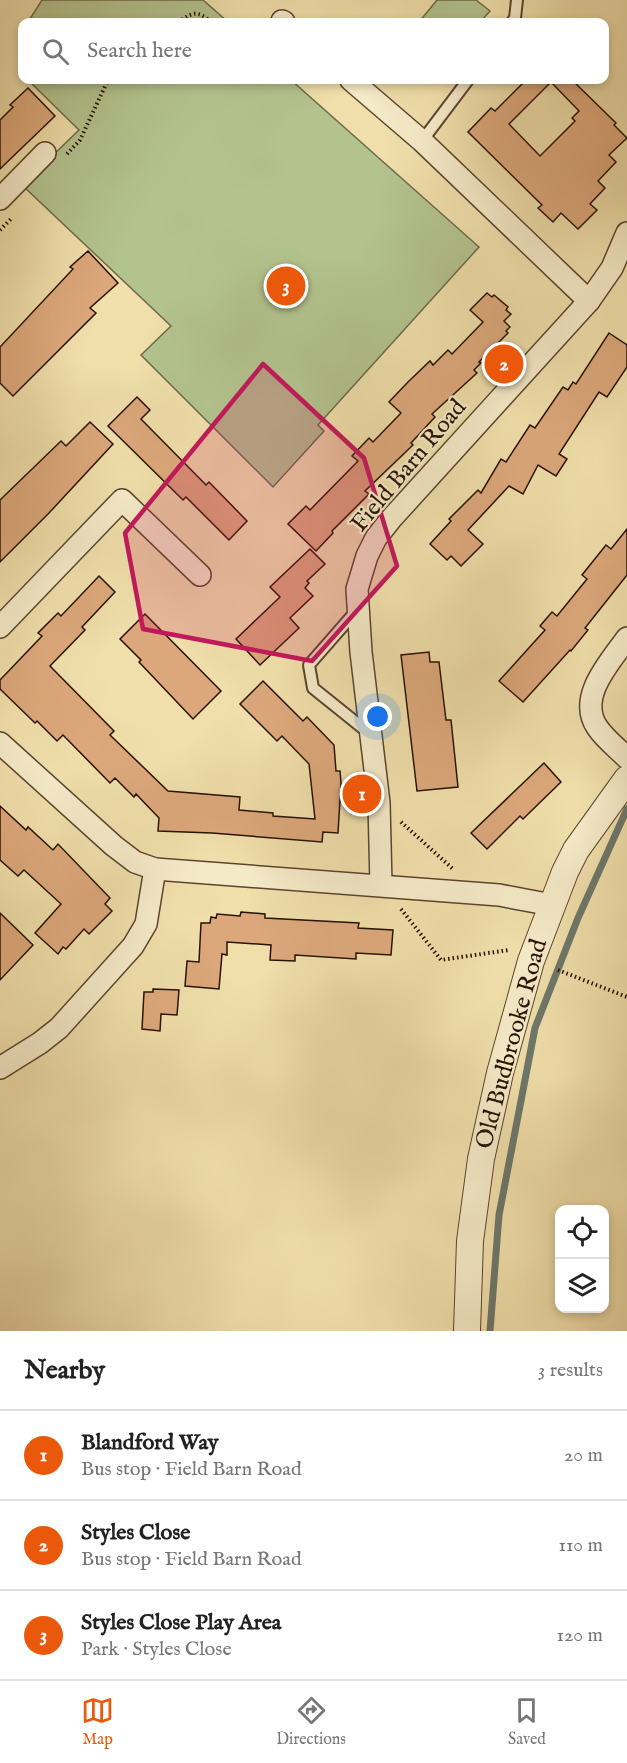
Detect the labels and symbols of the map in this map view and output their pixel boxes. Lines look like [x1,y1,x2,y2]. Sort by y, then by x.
pin: 3 [266,264,306,308]
pin: 2 [484,342,524,386]
street label: Field Barn Road [344,393,474,539]
your location [363,702,392,731]
pin: 1 [342,772,382,816]
street label: Old Budbrooke Road [469,935,555,1152]

